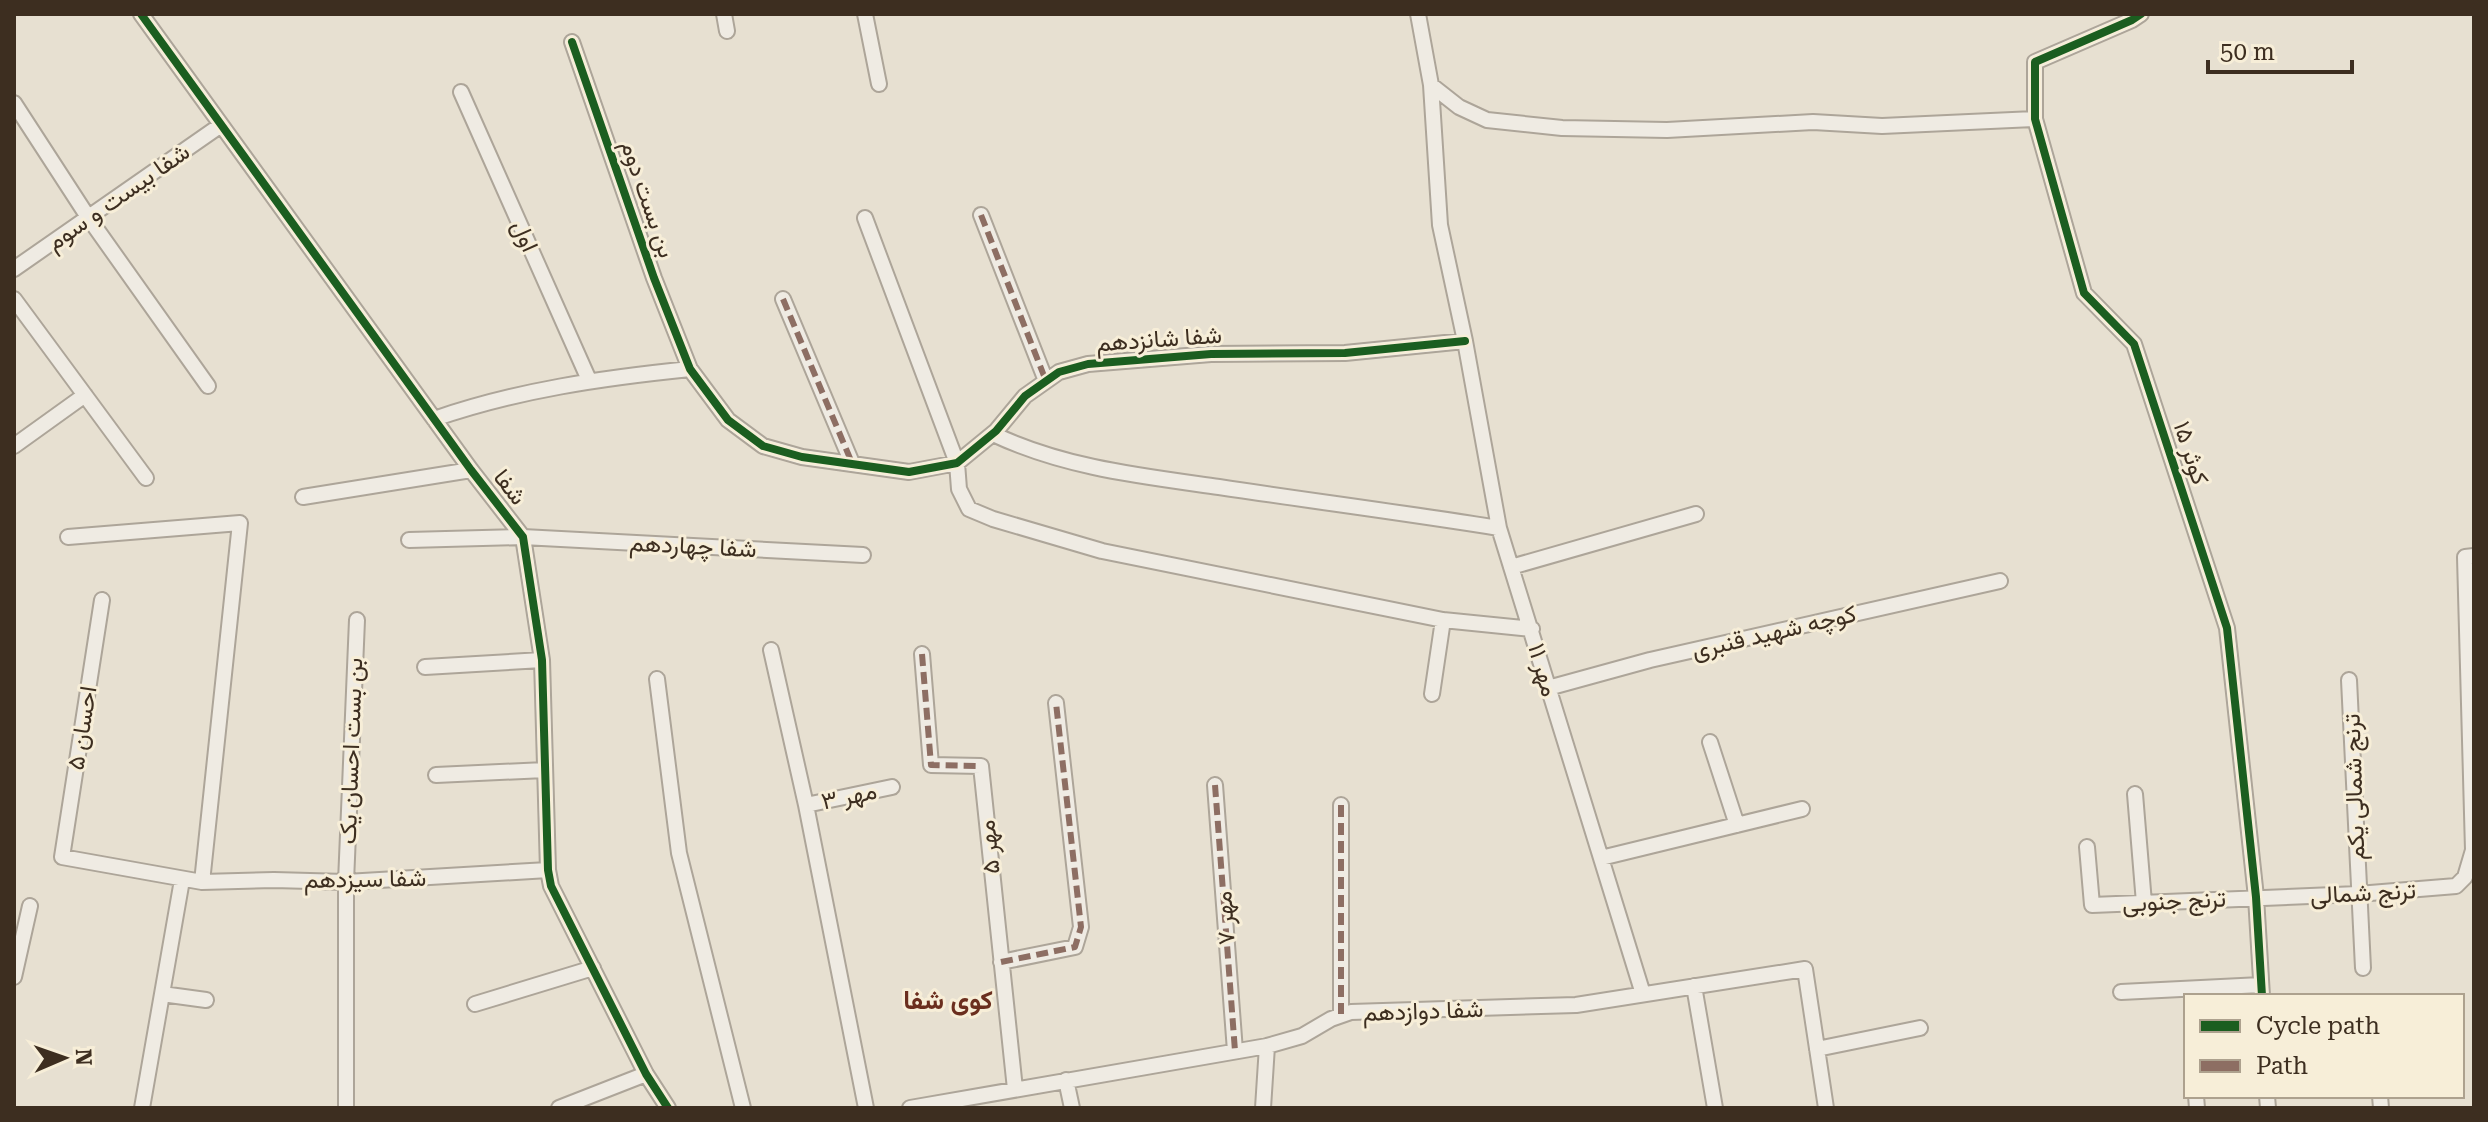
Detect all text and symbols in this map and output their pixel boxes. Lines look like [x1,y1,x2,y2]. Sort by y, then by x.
scale bar [2208,24,2352,74]
text: 50 m [2220,38,2275,66]
street label: بن بست دوم [613,136,681,262]
street label: شفا بیست و سوم [41,137,196,258]
street label: اول [505,216,544,257]
street label: شفا شانزدهم [1095,321,1223,359]
street label: کوثر ۱۵ [2167,418,2214,489]
street label: شفا [488,464,532,510]
street label: شفا چهاردهم [629,529,757,565]
street label: کوچه شهید قنبری [1689,599,1859,666]
street label: مهر ۱۱ [1521,640,1564,700]
street label: بن بست احسان یک [334,657,368,845]
street label: احسان ۵ [62,684,102,772]
street label: ترنج شمالی یکم [2337,713,2374,861]
street label: مهر ۳ [819,776,879,816]
street label: مهر ۵ [972,818,1007,875]
street label: شفا سیزدهم [304,864,426,896]
street label: ترنج شمالی [2309,876,2417,913]
street label: ترنج جنوبی [2121,884,2227,921]
street label: مهر ۷ [1209,890,1242,946]
district label: کوی شفا [903,985,993,1016]
legend [2184,994,2464,1098]
street label: شفا دوازدهم [1362,995,1484,1029]
text: Cycle path [2256,1012,2380,1040]
north arrow [24,1018,104,1098]
text: N [71,1048,96,1066]
text: Path [2256,1052,2308,1080]

